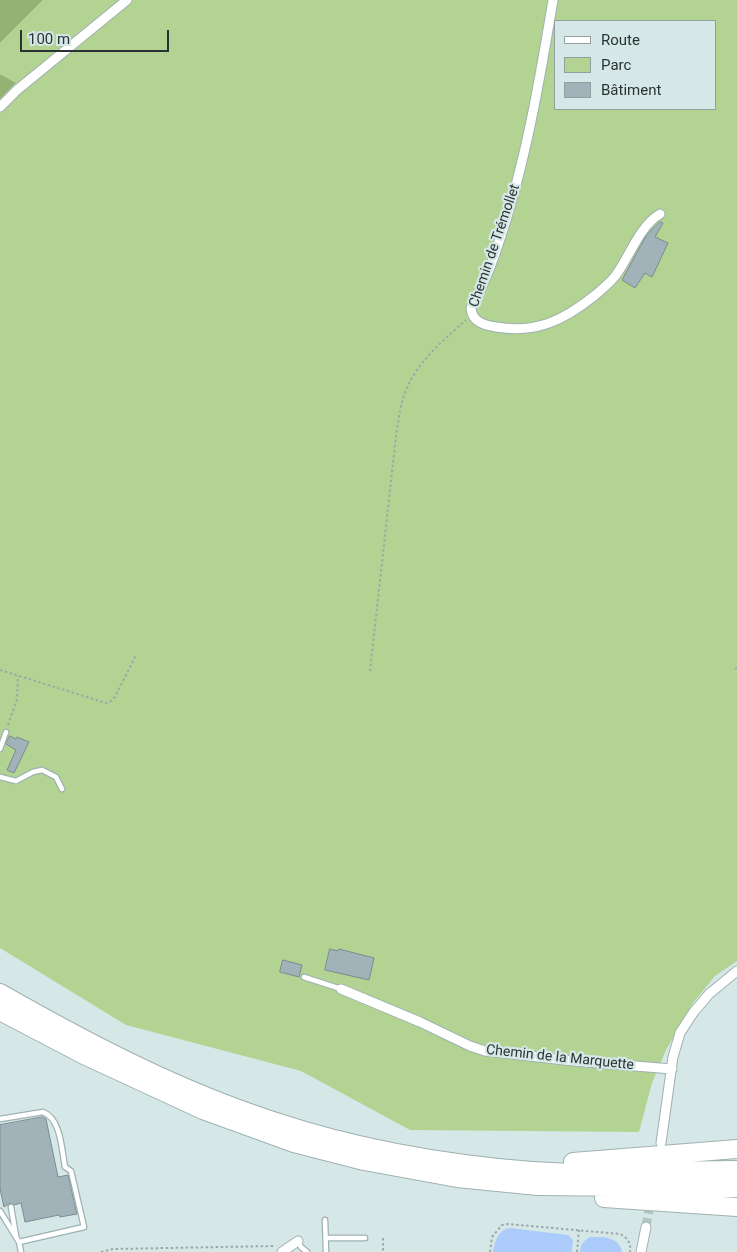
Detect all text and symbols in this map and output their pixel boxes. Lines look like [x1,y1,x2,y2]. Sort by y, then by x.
scale bar [22,20,171,52]
legend [554,20,717,110]
text: 100 m [28,30,70,48]
text: Route [601,31,640,49]
text: Parc [601,56,631,74]
text: Bâtiment [601,81,661,99]
street label: Chemin de Trémollet [466,182,524,310]
street label: Chemin de la Marquette [485,1042,635,1074]

